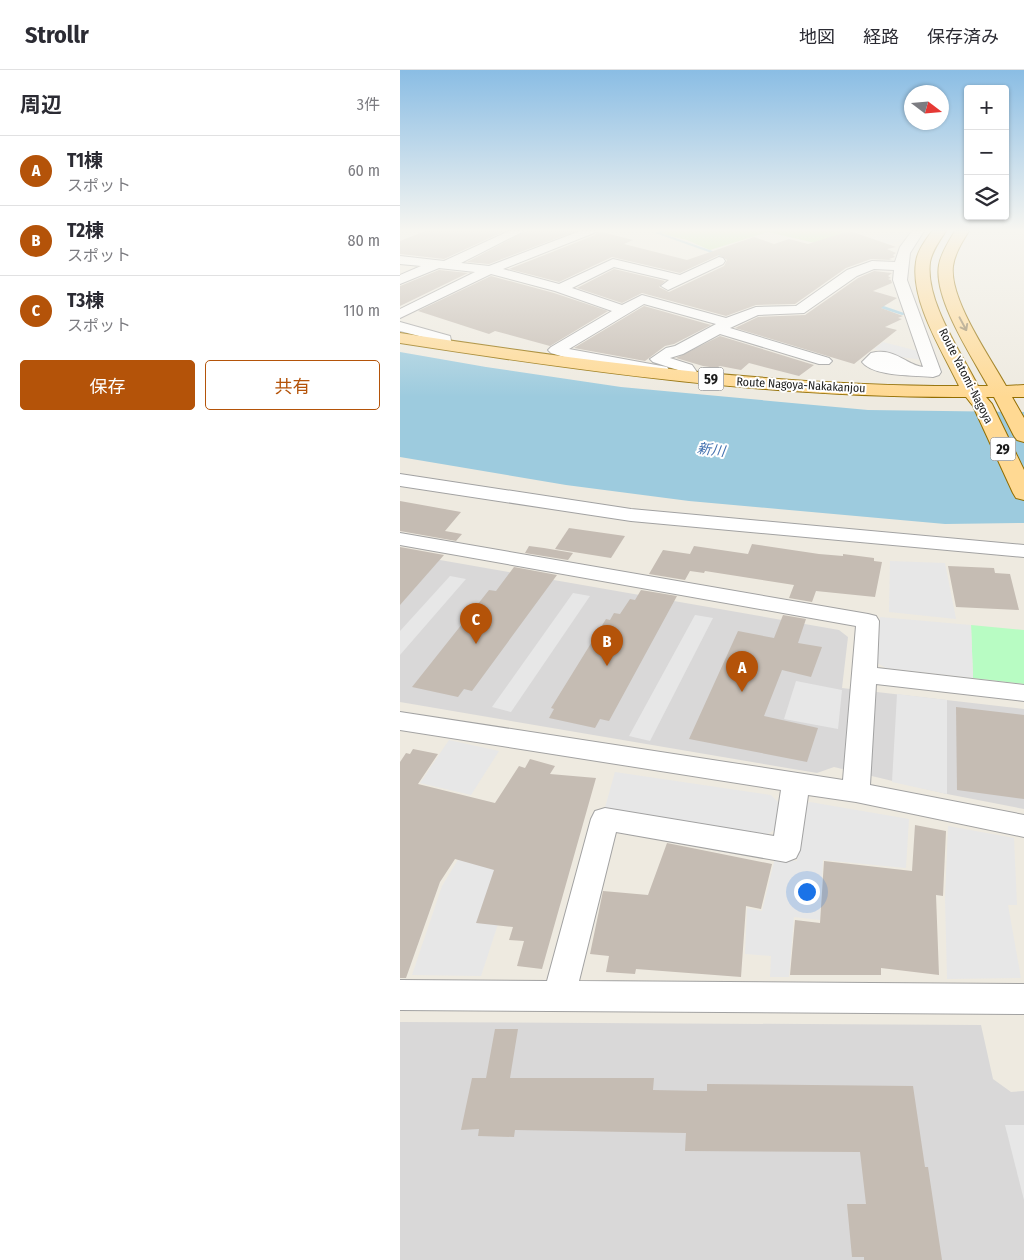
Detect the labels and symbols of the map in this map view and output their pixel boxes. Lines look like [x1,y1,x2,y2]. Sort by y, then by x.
north arrow [904,85,949,130]
one-way arrow [959,316,968,331]
street label: Route Yatomi-Nagoya [936,326,996,426]
road number: 59 [698,368,724,390]
street label: Route Nagoya-Nakakanjou [736,375,866,395]
road number: 29 [990,438,1016,460]
water label: 新川 [696,440,728,460]
pin: C [460,603,492,644]
pin: B [591,625,623,666]
pin: A [726,651,758,692]
your location [794,879,820,905]

